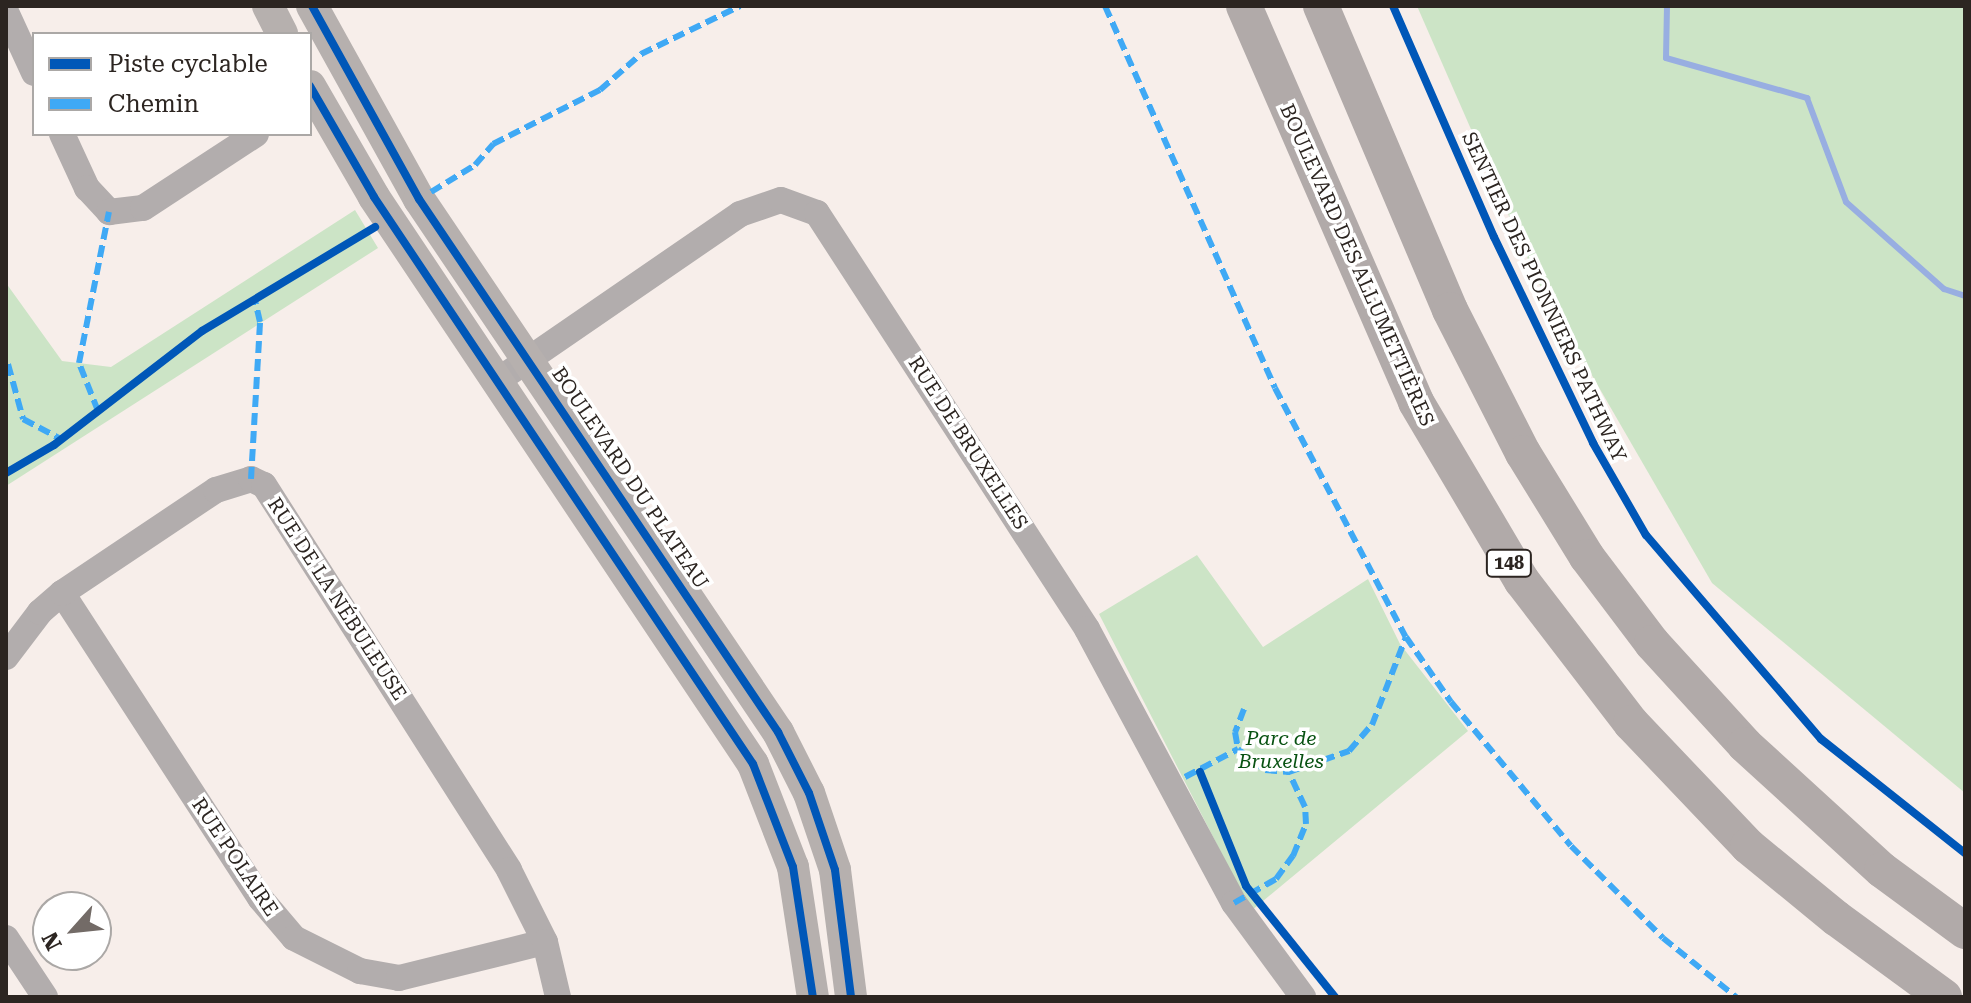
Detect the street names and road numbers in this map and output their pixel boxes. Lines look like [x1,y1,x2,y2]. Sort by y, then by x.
street label: BOULEVARD DES ALLUMETTIÈRES [1275,100,1439,430]
street label: SENTIER DES PIONNIERS PATHWAY [1457,128,1631,466]
street label: RUE DE BRUXELLES [903,352,1033,534]
street label: BOULEVARD DU PLATEAU [547,363,713,593]
street label: RUE DE LA NÉBULEUSE [262,493,412,705]
road number: 148 [1485,549,1533,577]
street label: RUE POLAIRE [187,793,283,921]

